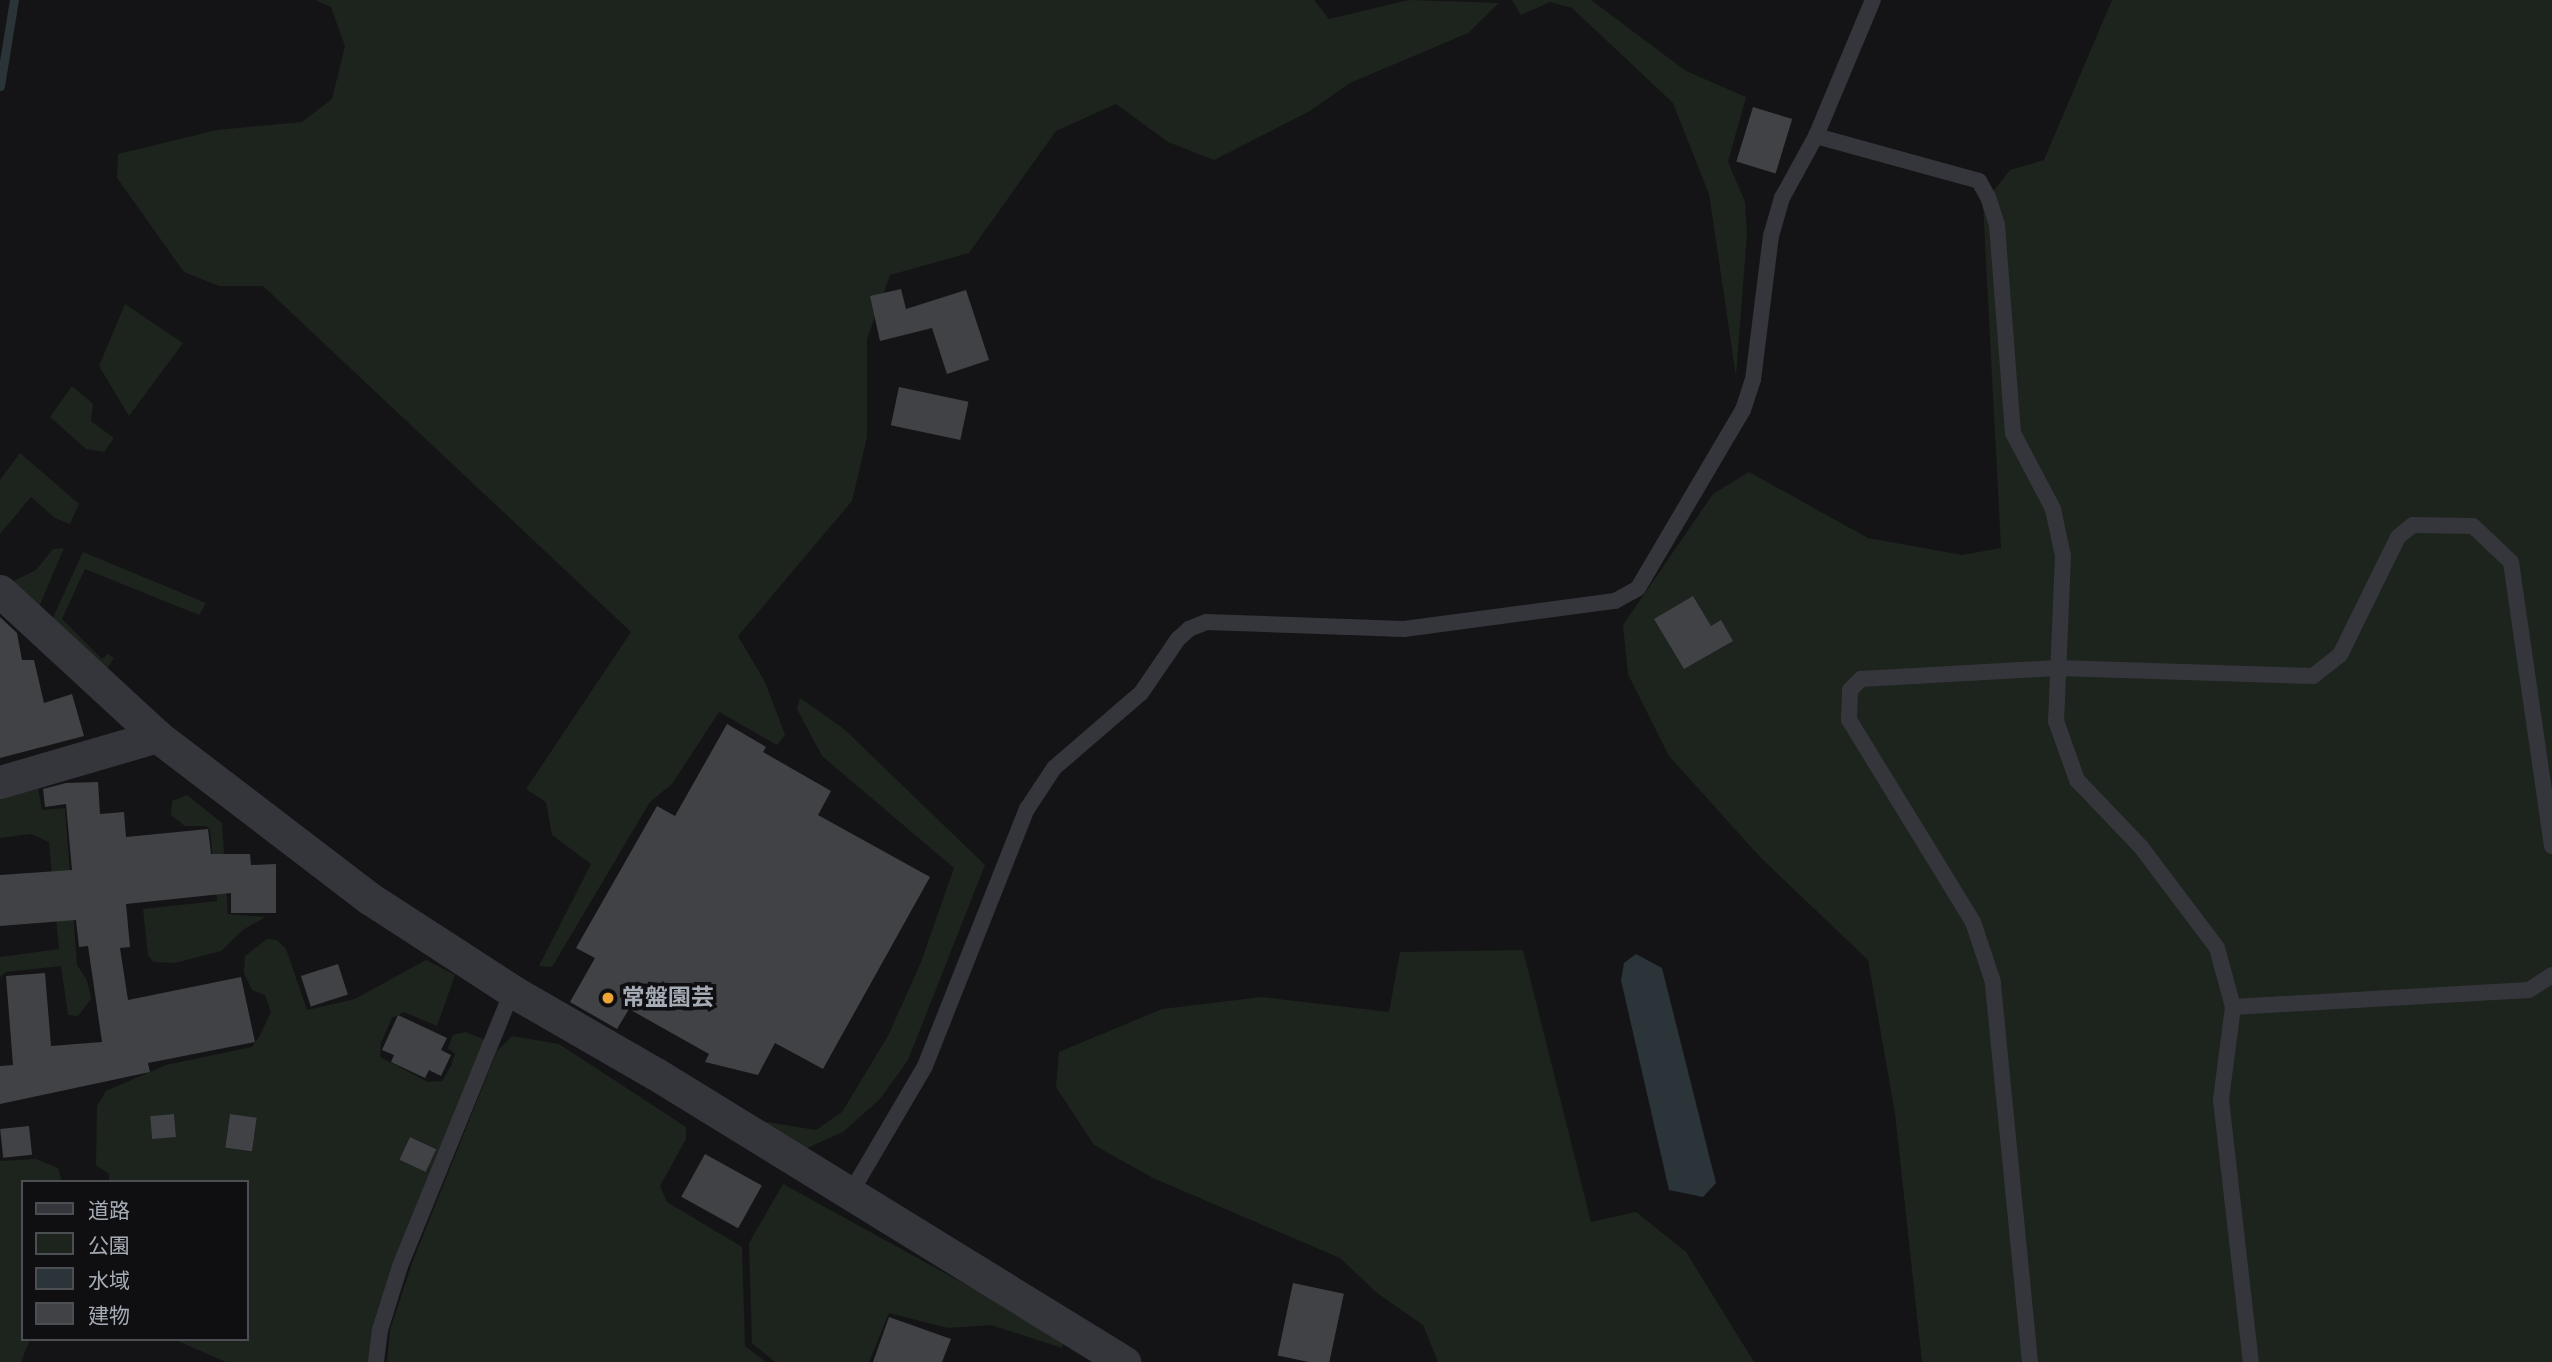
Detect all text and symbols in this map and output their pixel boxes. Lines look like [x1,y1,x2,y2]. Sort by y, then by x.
place label: 常盤園芸 [622,984,714,1012]
marker: 常盤園芸 [600,990,616,1006]
legend [21,1180,248,1341]
text: 道路 [88,1199,130,1223]
text: 公園 [88,1234,130,1258]
text: 水域 [88,1269,130,1293]
text: 建物 [88,1304,130,1328]

